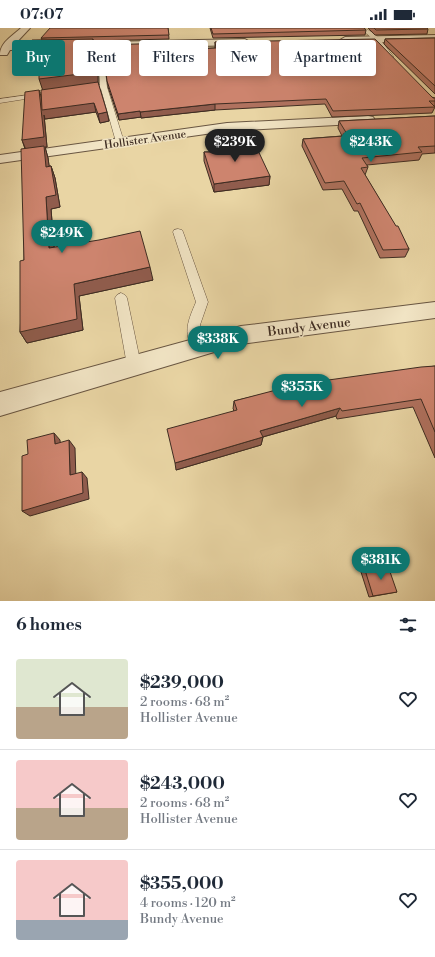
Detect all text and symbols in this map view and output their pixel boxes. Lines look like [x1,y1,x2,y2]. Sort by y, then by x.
text: 07:07 [20,5,63,24]
chip: Buy [12,40,65,76]
chip: Rent [73,40,131,76]
chip: Filters [139,40,208,76]
chip: New [216,40,271,76]
chip: Apartment [279,40,376,76]
street label: Hollister Avenue [103,127,187,153]
pin: $239K [207,129,263,163]
pin: $243K [343,129,399,163]
text: $239K [214,134,256,150]
text: $243K [349,134,393,150]
pin: $249K [34,220,90,254]
text: $249K [40,225,84,241]
street label: Bundy Avenue [266,314,352,340]
pin: $338K [190,326,246,360]
text: $338K [197,331,239,347]
pin: $355K [274,374,330,408]
text: $355K [281,379,323,395]
pin: $381K [353,547,409,581]
text: $381K [361,552,401,568]
text: 6 homes [16,614,82,636]
icon: filters [397,614,419,636]
text: $239,000 [140,672,224,694]
icon: home [48,675,96,723]
icon: heart [397,688,419,710]
text: 2 rooms · 68 m² [140,694,229,710]
text: Hollister Avenue [140,710,238,726]
text: $243,000 [140,773,225,795]
icon: home [48,776,96,824]
icon: heart [397,789,419,811]
text: 2 rooms · 68 m² [140,795,229,811]
text: Hollister Avenue [140,811,238,827]
text: $355,000 [140,873,224,895]
icon: home [48,876,96,924]
icon: heart [397,889,419,911]
text: 4 rooms · 120 m² [140,895,236,911]
text: Bundy Avenue [140,911,224,927]

